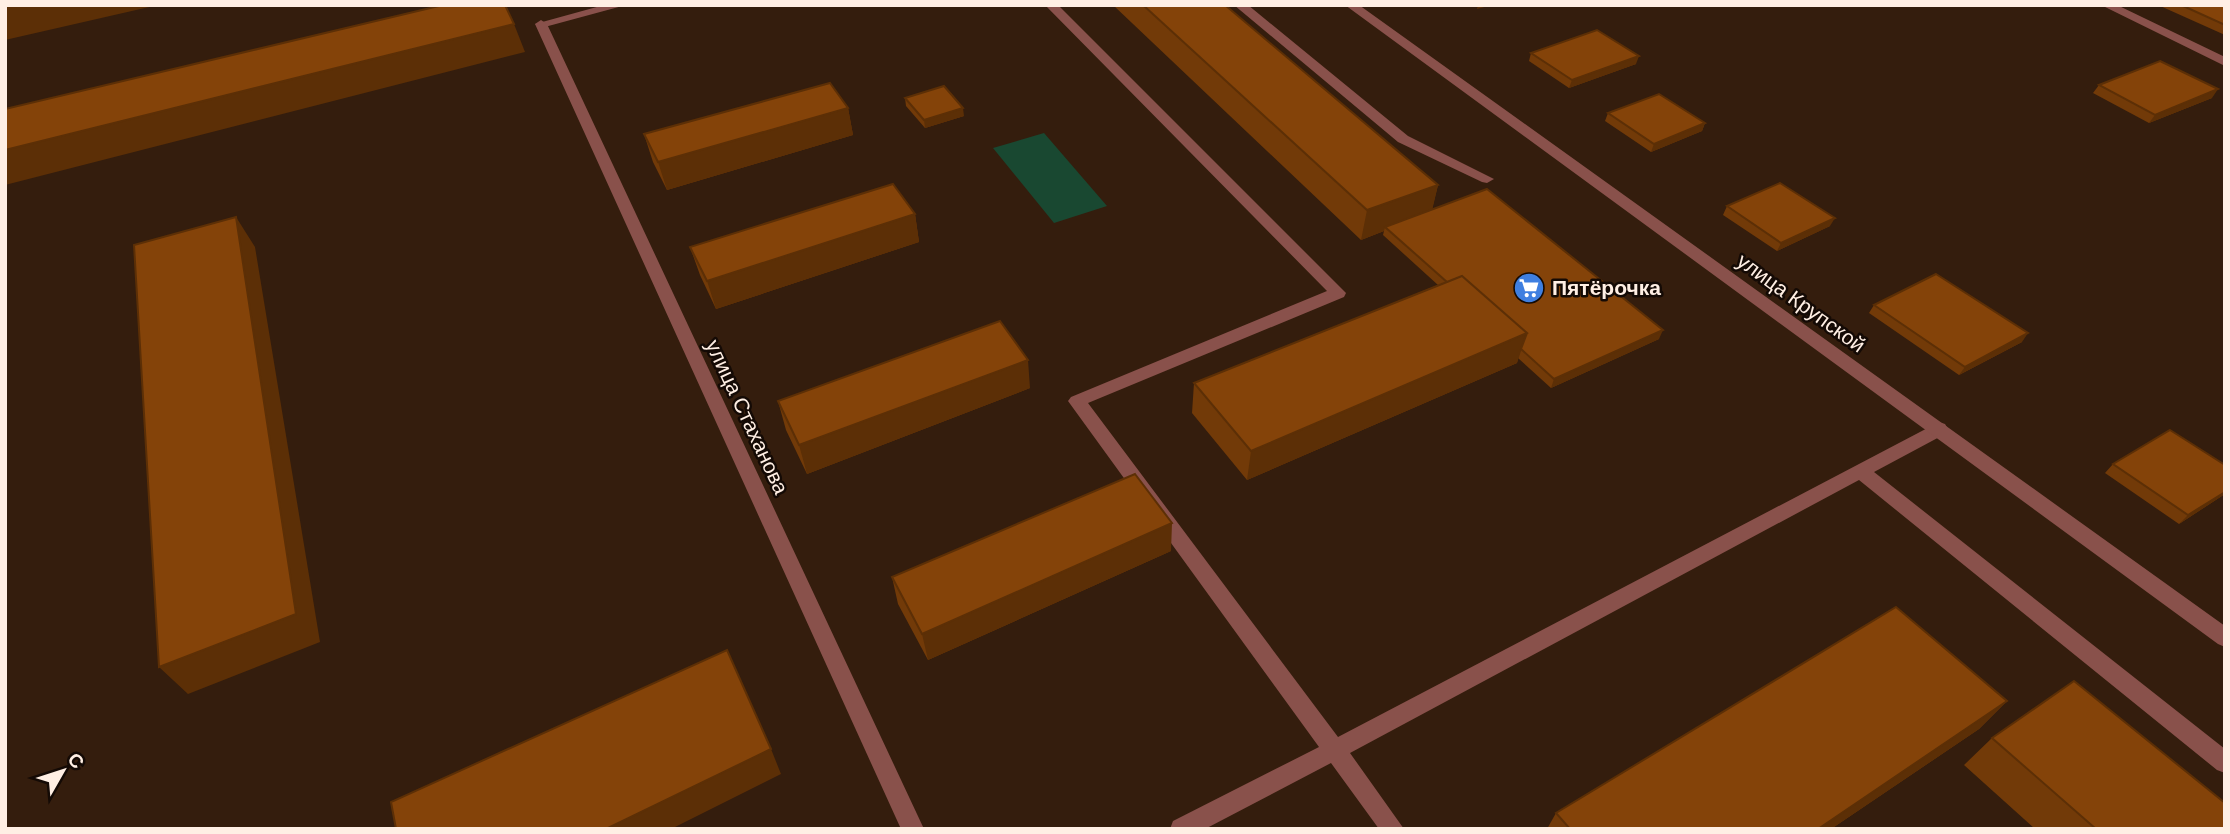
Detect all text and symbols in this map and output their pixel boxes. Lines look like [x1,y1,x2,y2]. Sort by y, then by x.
street label: улица Крупской [1731,247,1871,359]
supermarket icon: Пятёрочка [1512,271,1546,305]
place label: Пятёрочка [1552,274,1661,302]
street label: улица Стаханова [699,335,795,499]
north arrow [28,736,98,806]
text: С [62,747,90,774]

